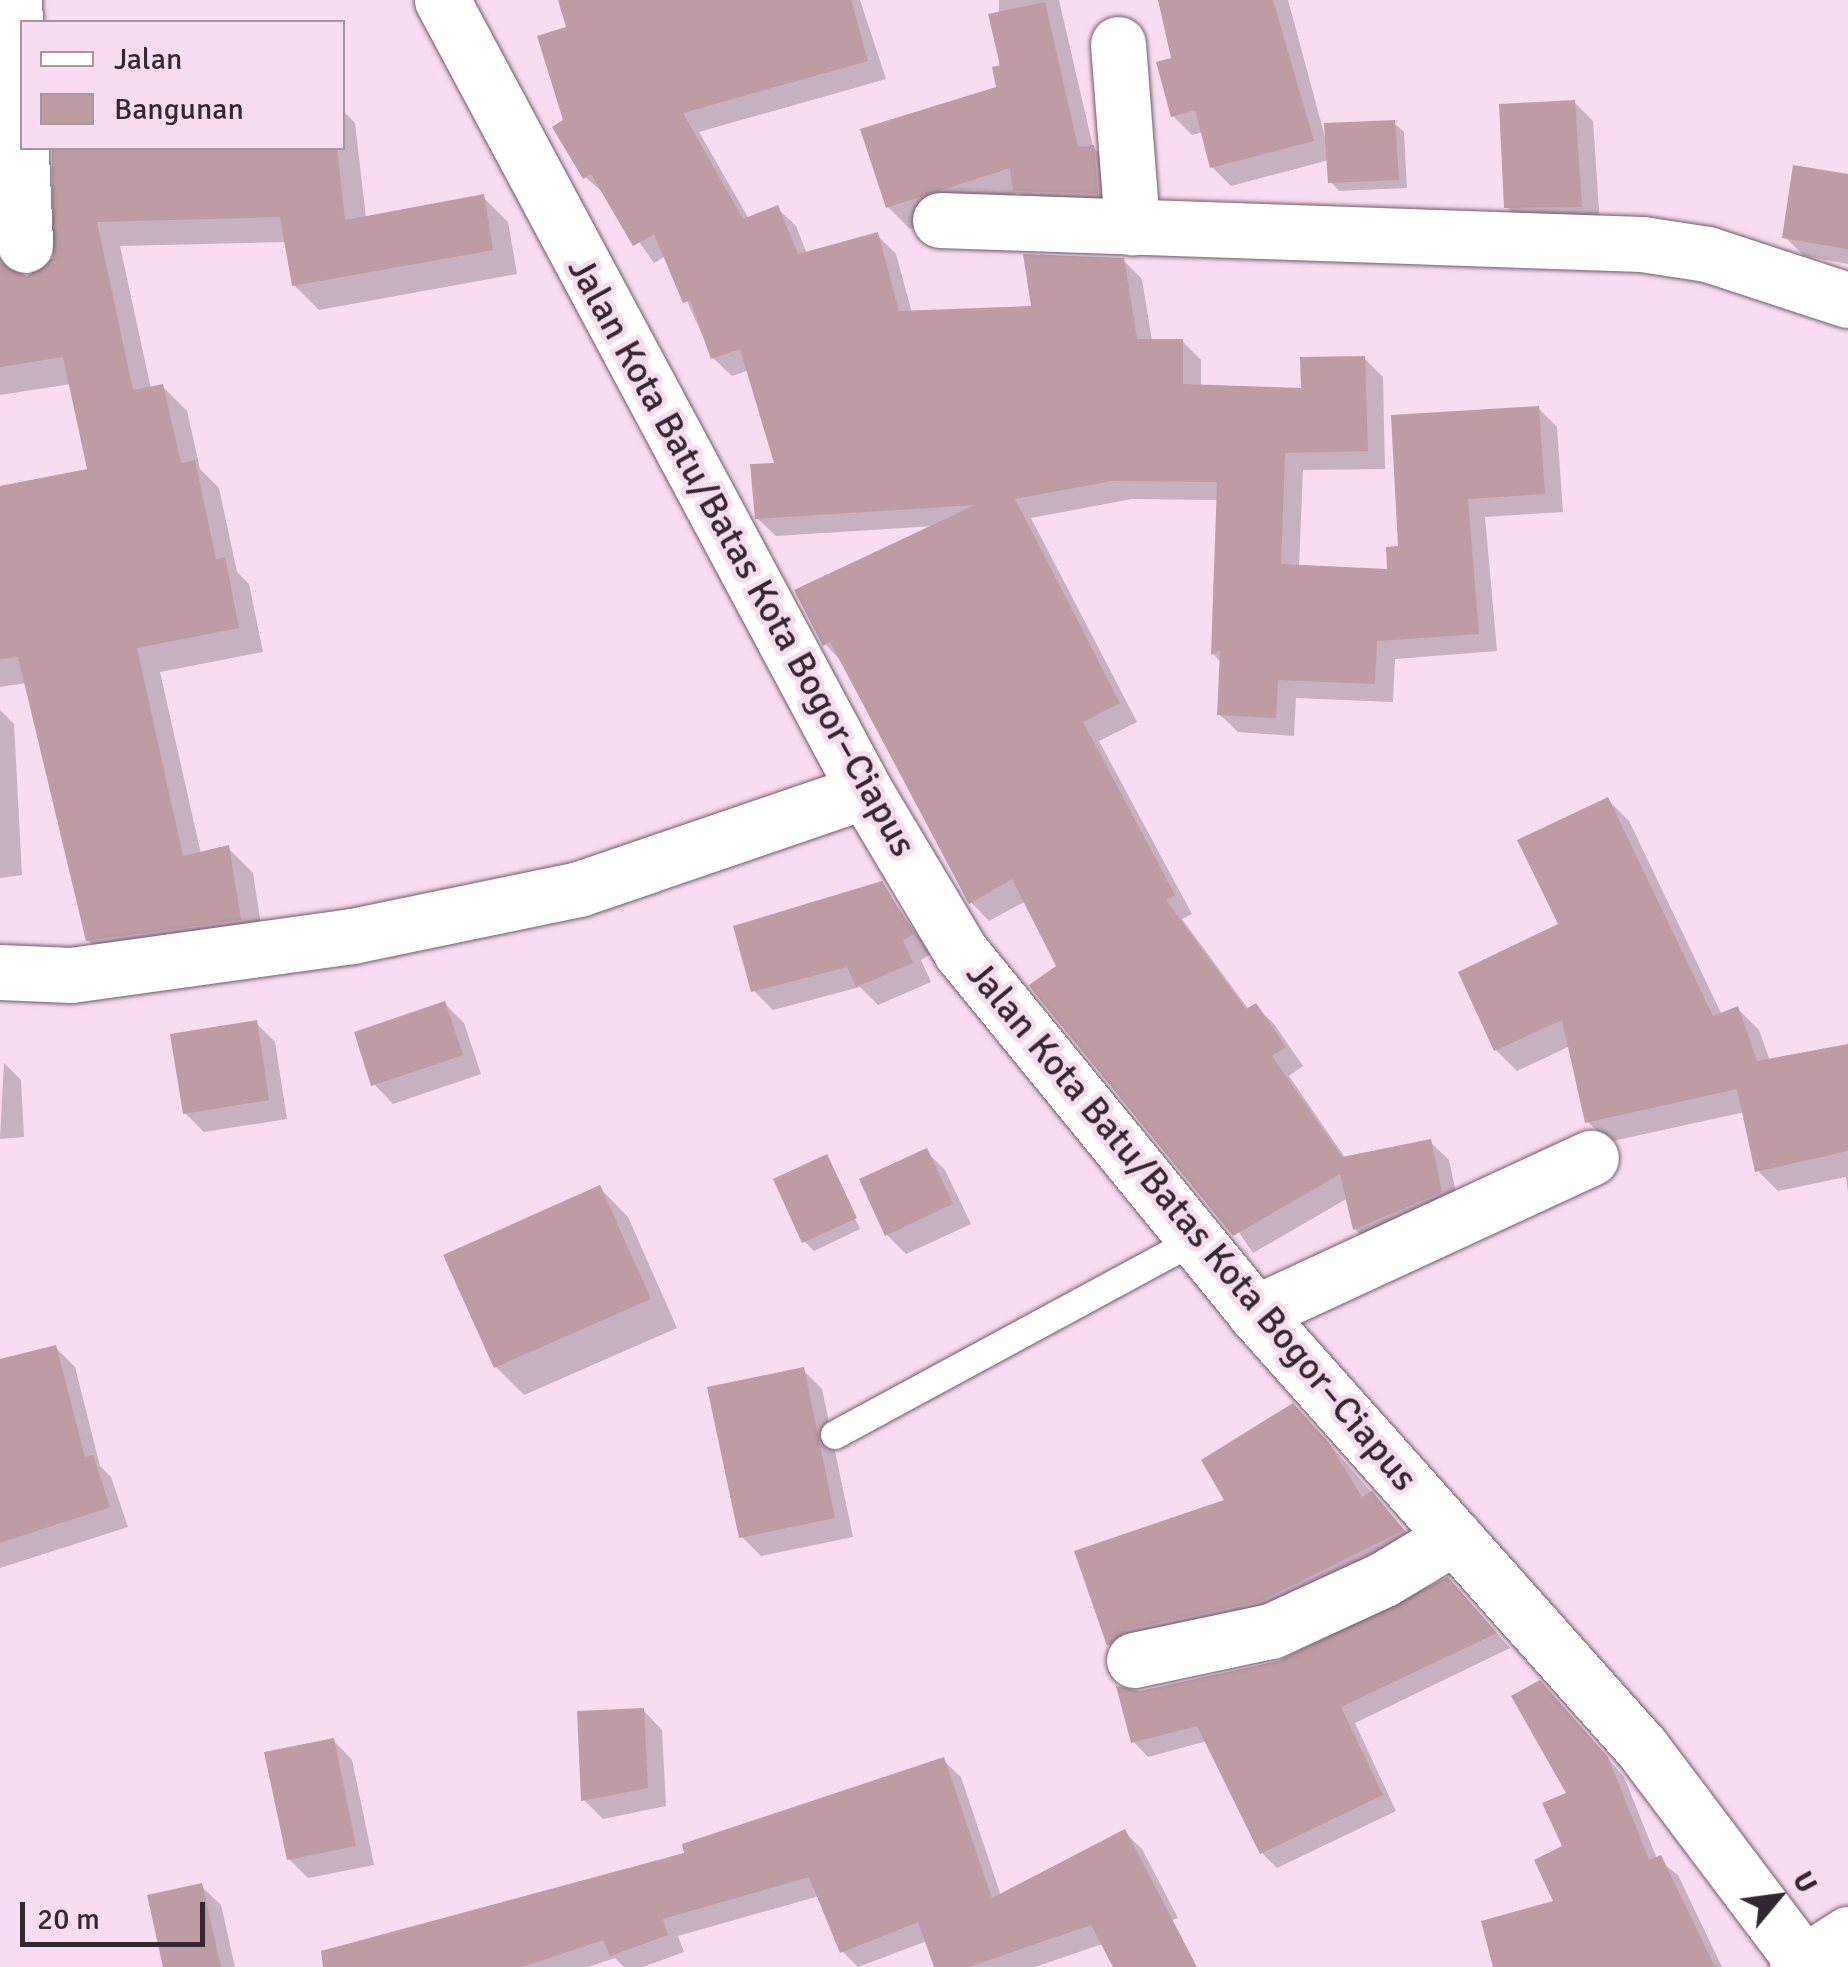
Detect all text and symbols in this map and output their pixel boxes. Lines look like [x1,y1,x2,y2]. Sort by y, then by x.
legend [20,20,345,150]
text: Jalan [114,41,182,78]
text: Bangunan [114,91,244,128]
street label: Jalan Kota Batu/Batas Kota Bogor–Ciapus [558,250,926,864]
street label: Jalan Kota Batu/Batas Kota Bogor–Ciapus [957,952,1427,1500]
north arrow [1728,1847,1828,1947]
text: U [1785,1866,1824,1899]
scale bar [25,1882,210,1944]
text: 20 m [37,1901,100,1938]

